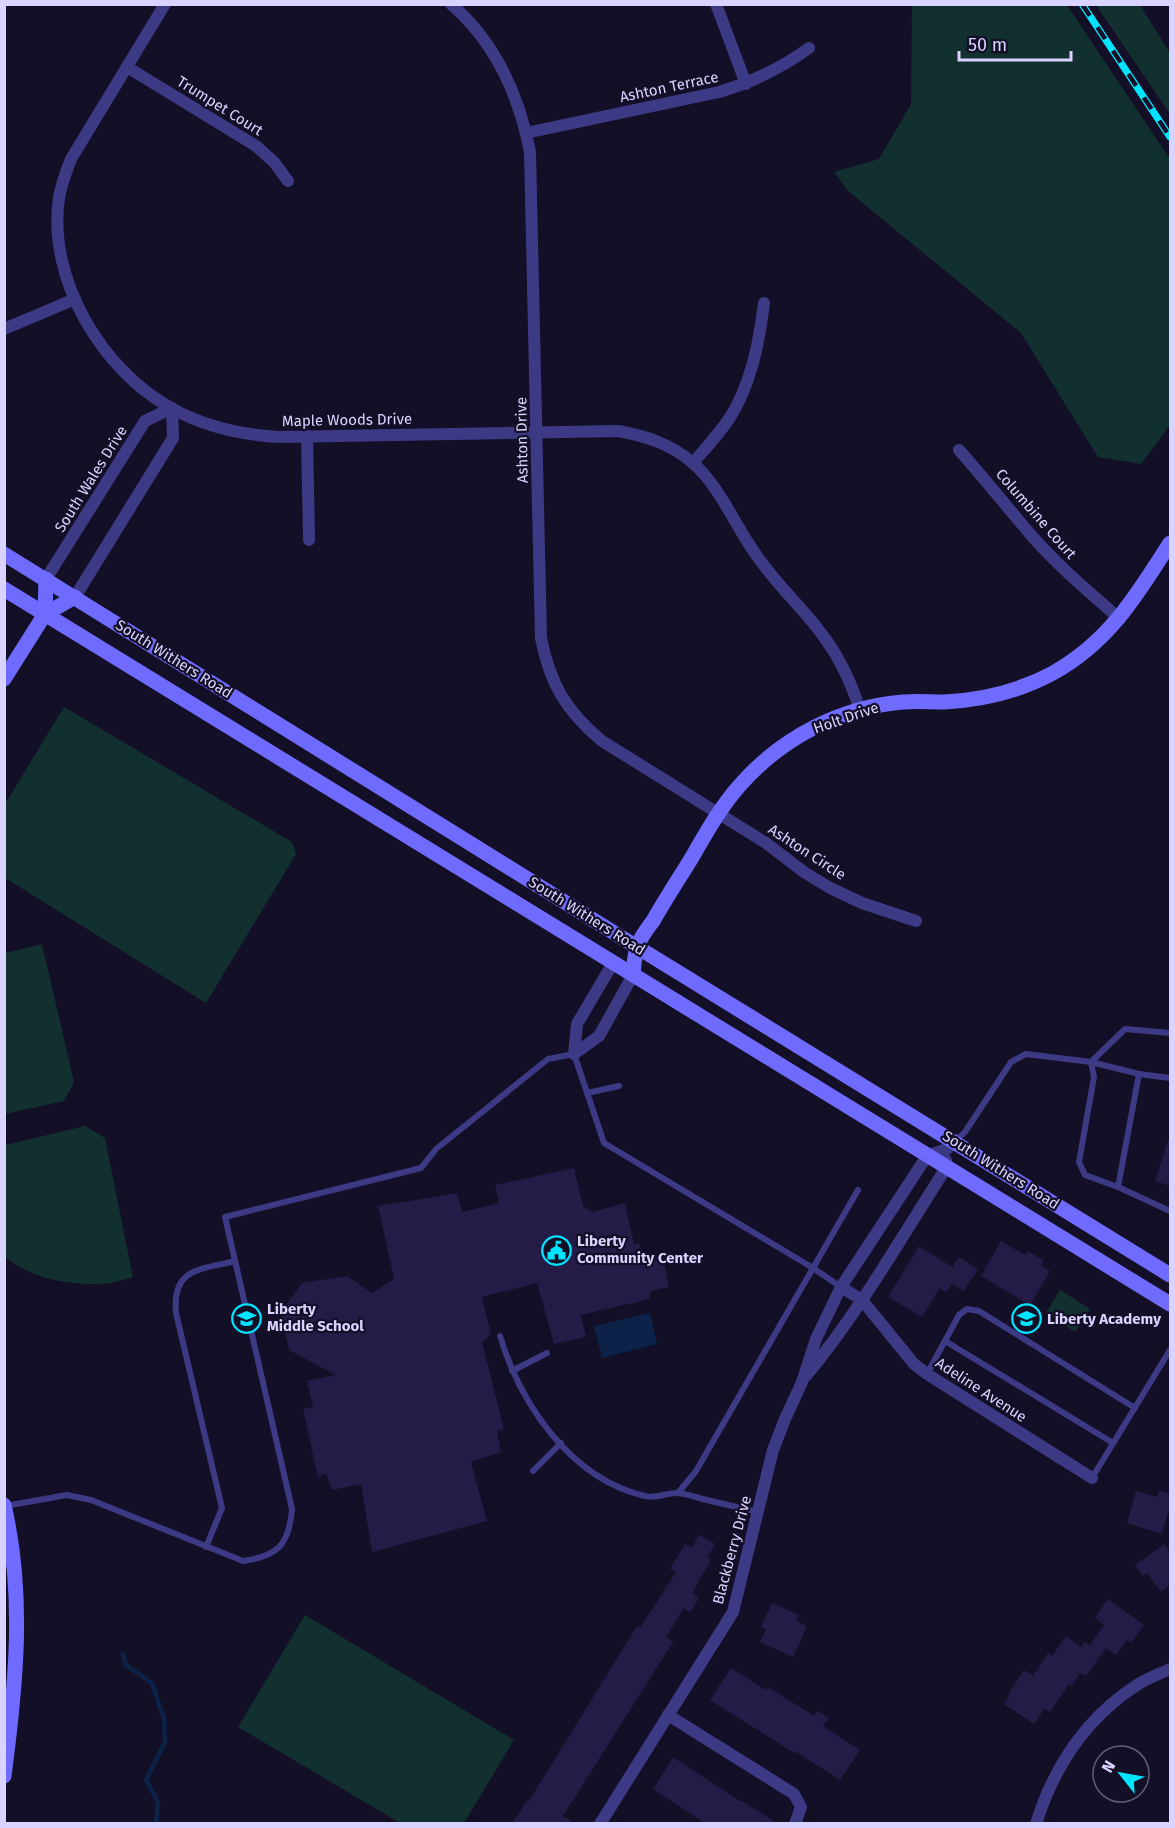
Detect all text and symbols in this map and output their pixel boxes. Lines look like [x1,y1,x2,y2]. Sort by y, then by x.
scale bar [959,24,1072,62]
text: 50 m [968,34,1007,56]
street label: Ashton Terrace [618,68,720,106]
street label: Trumpet Court [174,72,267,140]
street label: Ashton Drive [512,397,532,483]
street label: Maple Woods Drive [282,410,412,430]
street label: South Wales Drive [51,422,131,536]
street label: Columbine Court [992,465,1080,563]
street label: South Withers Road [112,616,236,702]
street label: Holt Drive [811,698,881,738]
street label: Ashton Circle [765,820,849,884]
street label: South Withers Road [525,873,649,959]
street label: South Withers Road [939,1127,1063,1213]
place label: Liberty Community Center [577,1232,704,1267]
public building icon: Liberty Community Center [540,1234,572,1266]
place label: Liberty Middle School [267,1300,364,1335]
school or university icon: Liberty Middle School [230,1302,262,1334]
school or university icon: Liberty Academy [1010,1303,1042,1335]
place label: Liberty Academy [1047,1310,1161,1328]
street label: Adeline Avenue [932,1354,1030,1426]
street label: Blackberry Drive [709,1494,755,1606]
north arrow [1091,1744,1151,1804]
text: N [1098,1757,1119,1776]

